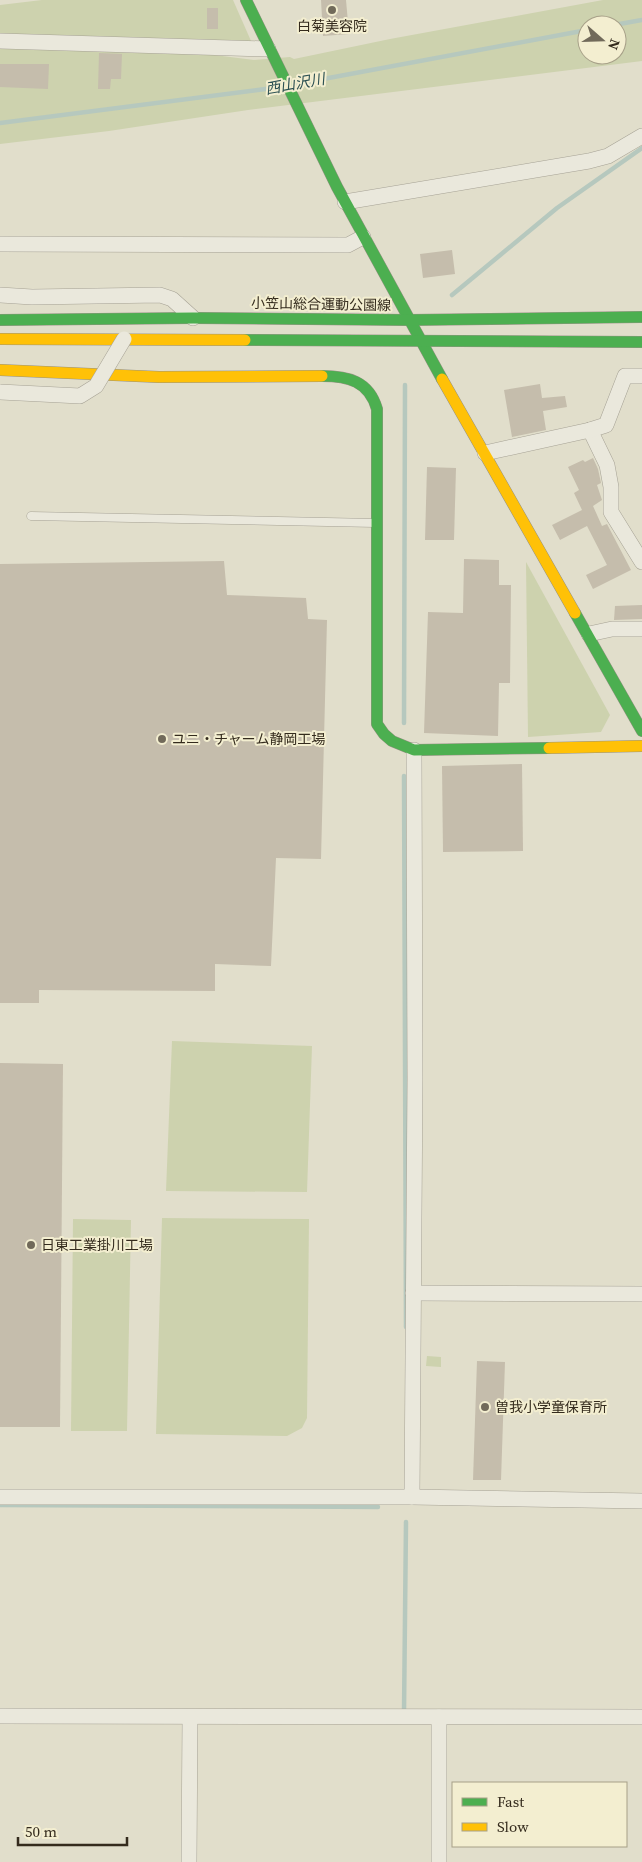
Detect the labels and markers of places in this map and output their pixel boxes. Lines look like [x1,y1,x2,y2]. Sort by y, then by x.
marker: 白菊美容院 [326,4,338,16]
place label: 白菊美容院 [297,16,367,36]
place label: ユニ・チャーム静岡工場 [172,729,325,749]
marker: ユニ・チャーム静岡工場 [156,733,168,745]
place label: 日東工業掛川工場 [41,1235,153,1255]
marker: 日東工業掛川工場 [25,1239,37,1251]
place label: 曽我小学童保育所 [495,1397,607,1417]
marker: 曽我小学童保育所 [479,1401,491,1413]

